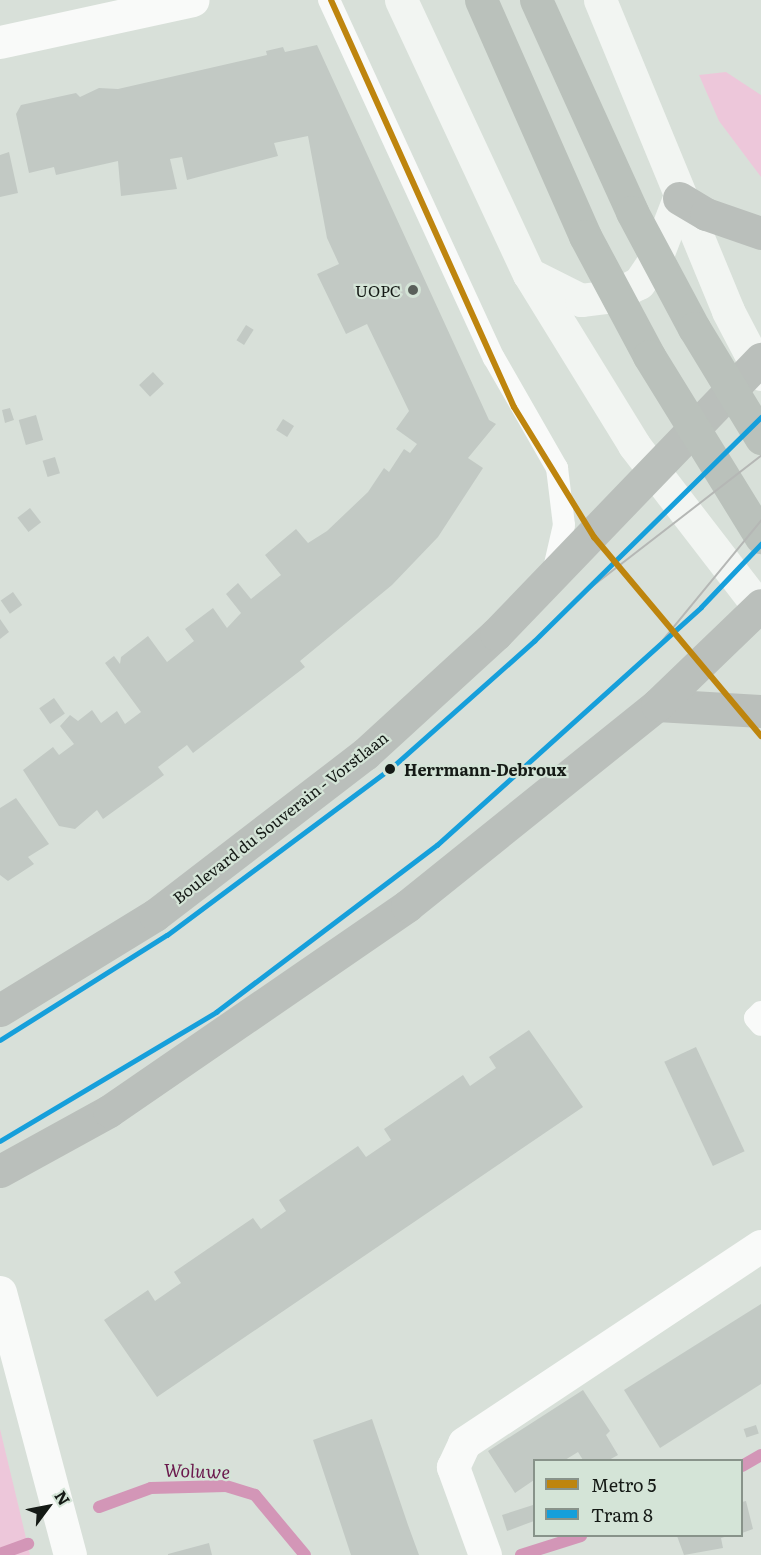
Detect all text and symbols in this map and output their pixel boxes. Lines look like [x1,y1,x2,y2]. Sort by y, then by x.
place label: UOPC [355,280,401,300]
marker: UOPC [406,283,420,297]
street label: Boulevard du Souverain - Vorstlaan [169,727,391,907]
place label: Herrmann-Debroux [404,759,566,779]
marker: Herrmann-Debroux [381,760,399,778]
water label: Woluwe [163,1459,231,1483]
legend [533,1459,743,1537]
text: Metro 5 [591,1471,656,1498]
north arrow [18,1477,78,1537]
text: N [50,1485,77,1510]
text: Tram 8 [591,1501,653,1528]

